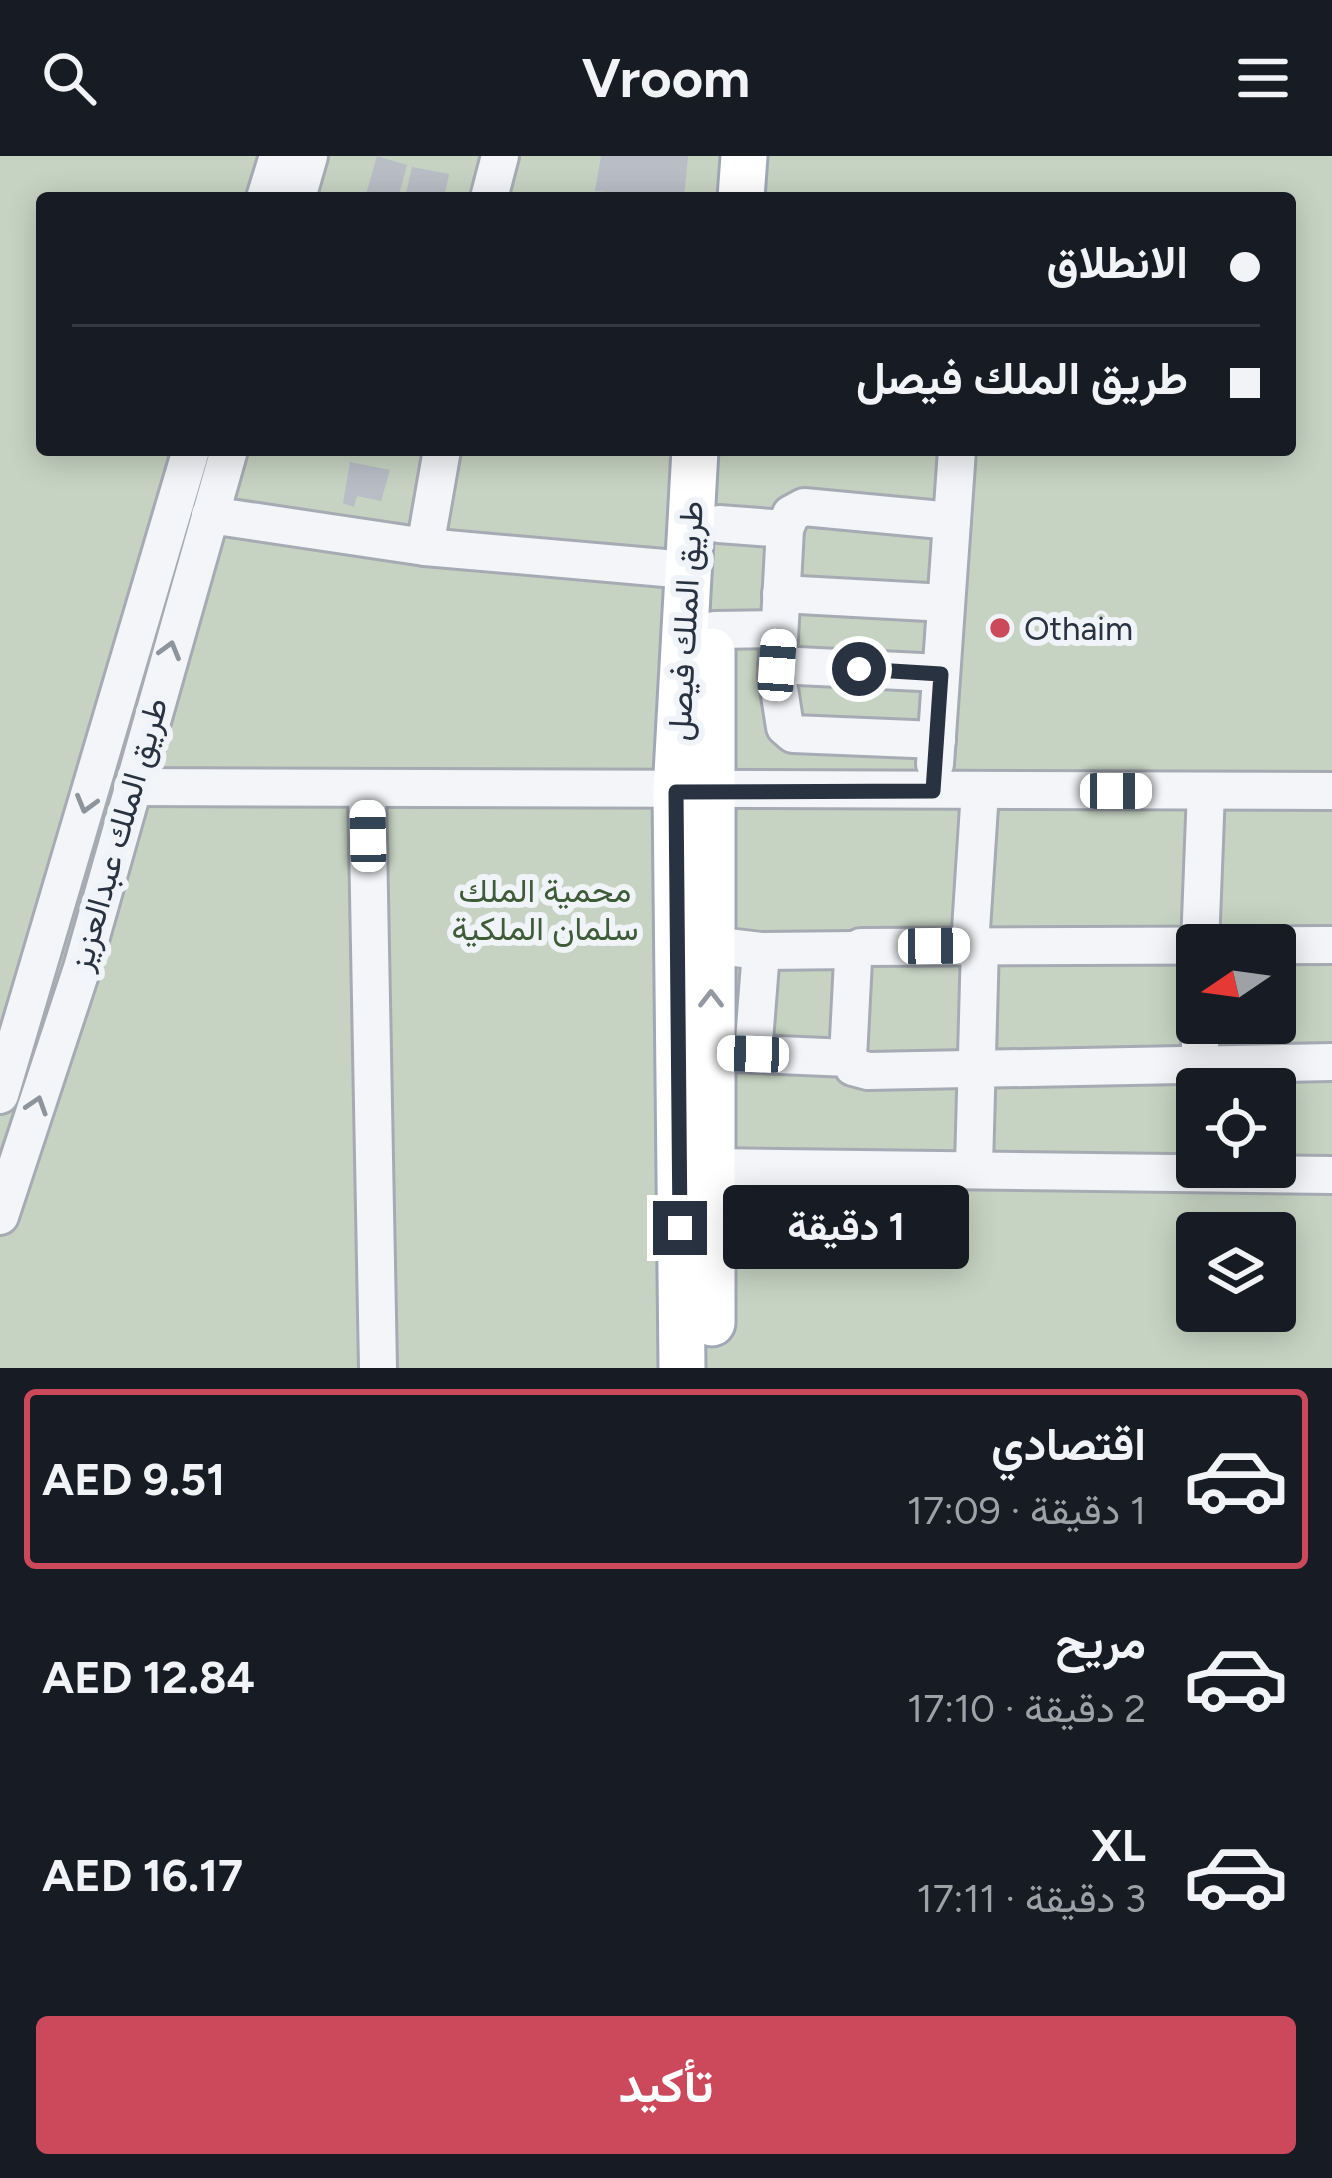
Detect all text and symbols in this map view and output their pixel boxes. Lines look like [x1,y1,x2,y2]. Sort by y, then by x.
icon: search [36,45,102,111]
icon: menu [1230,45,1296,111]
text: Vroom [582,46,750,111]
text: الانطلاق [1047,235,1188,289]
text: طريق الملك فيصل [856,351,1188,405]
street label: طريق الملك فيصل [659,500,712,742]
place label: Othaim [1024,609,1133,648]
marker: Othaim [987,615,1013,641]
car [757,628,797,702]
one-way arrow [156,640,181,661]
route start [832,642,886,696]
street label: طريق الملك عبدالعزيز [60,693,177,976]
car [1080,773,1152,809]
one-way arrow [75,793,100,814]
car [349,800,387,872]
park label: محمية الملك سلمان الملكية [451,871,639,948]
north arrow [1176,924,1296,1044]
map controls [1176,924,1296,1332]
car [898,927,970,965]
one-way arrow [698,989,724,1008]
car [716,1035,790,1073]
button: locate [1176,1068,1296,1188]
one-way arrow [22,1095,47,1116]
callout: 1 دقيقة [722,1186,968,1270]
route end [653,1201,707,1255]
text: 1 دقيقة [787,1203,905,1250]
button: layers [1176,1212,1296,1332]
text: اقتصادي [991,1417,1146,1471]
icon: car [1182,1425,1290,1533]
text: AED 9.51 [42,1452,225,1506]
text: 1 دقيقة · 17:09 [907,1487,1146,1534]
text: مريح [1055,1615,1146,1669]
icon: car [1182,1623,1290,1731]
text: AED 12.84 [42,1650,255,1704]
text: 2 دقيقة · 17:10 [907,1685,1146,1732]
text: XL [1091,1818,1146,1872]
icon: car [1182,1821,1290,1929]
text: AED 16.17 [42,1848,243,1902]
text: 3 دقيقة · 17:11 [917,1875,1146,1922]
button: تأكيد [36,2016,1296,2154]

